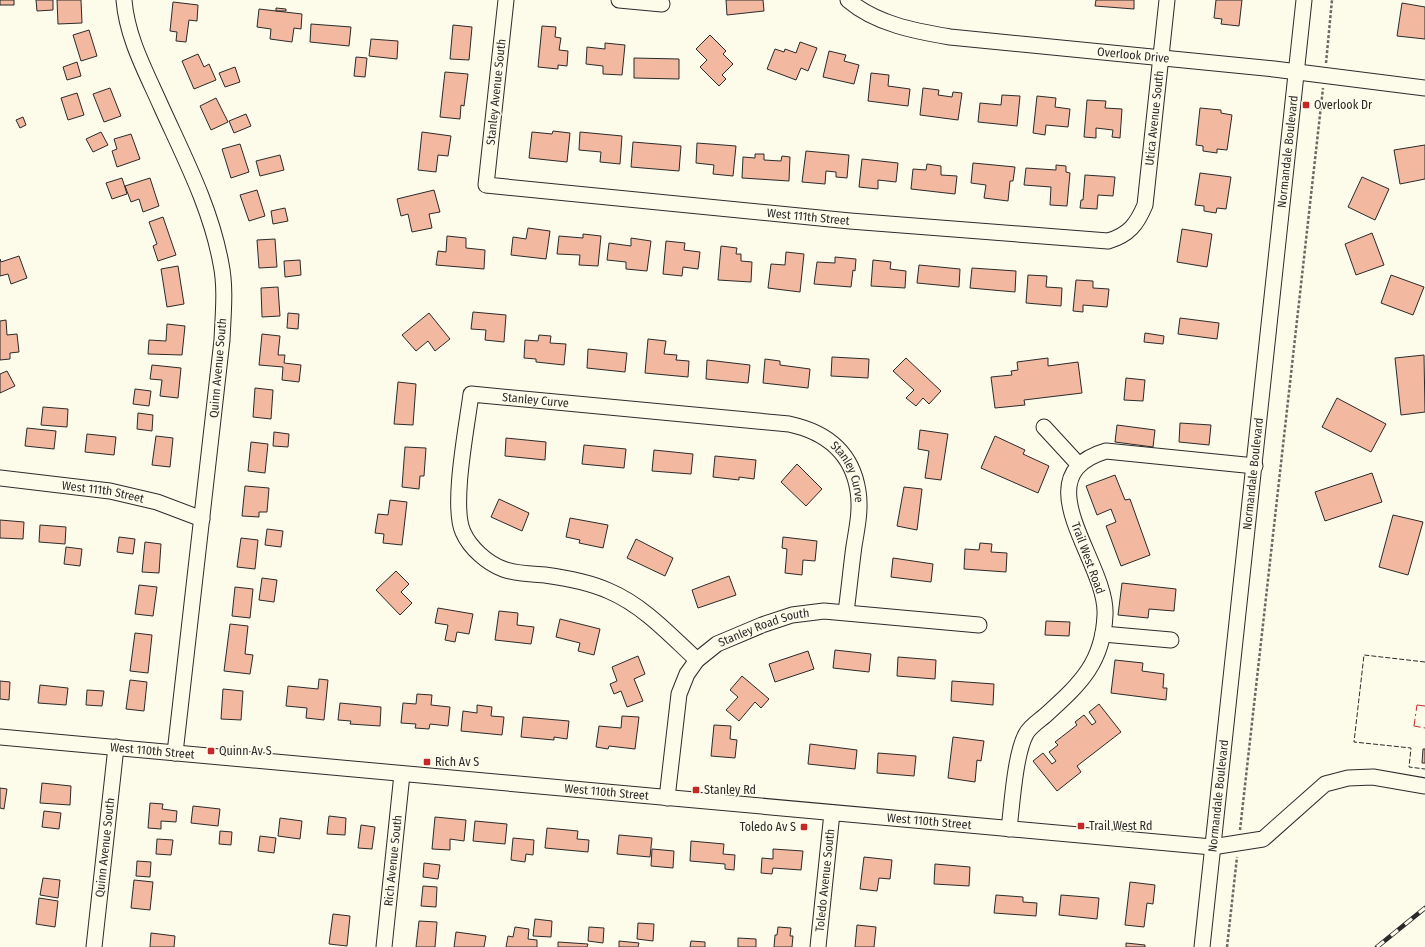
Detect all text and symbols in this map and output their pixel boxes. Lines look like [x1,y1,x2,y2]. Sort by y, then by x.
street label: Stanley Avenue South [483,38,509,146]
street label: Overlook Drive [1096,45,1170,66]
street label: Utica Avenue South [1142,70,1166,166]
street label: Normandale Boulevard [1275,95,1301,208]
place label: Overlook Dr [1314,98,1373,112]
marker: Overlook Dr [1301,100,1311,110]
street label: West 111th Street [766,206,850,228]
street label: Quinn Avenue South [207,318,229,418]
street label: Stanley Curve [502,390,569,410]
street label: Normandale Boulevard [1240,417,1266,531]
street label: Stanley Curve [828,438,866,503]
street label: West 111th Street [61,478,146,506]
street label: Trail West Road [1069,520,1107,596]
street label: Stanley Road South [716,606,810,650]
street label: Normandale Boulevard [1205,739,1231,853]
street label: West 110th Street [110,740,195,762]
place label: Quinn Av S [219,744,272,758]
marker: Quinn Av S [206,746,216,756]
place label: Rich Av S [435,755,479,769]
marker: Rich Av S [422,757,432,767]
street label: West 110th Street [564,781,649,803]
place label: Stanley Rd [704,783,756,797]
marker: Stanley Rd [691,785,701,795]
street label: Quinn Avenue South [93,797,117,898]
street label: West 110th Street [886,811,972,832]
street label: Rich Avenue South [381,814,405,907]
place label: Trail West Rd [1089,819,1152,833]
place label: Toledo Av S [740,820,796,834]
marker: Trail West Rd [1076,821,1086,831]
marker: Toledo Av S [799,822,809,832]
street label: Toledo Avenue South [813,828,837,933]

